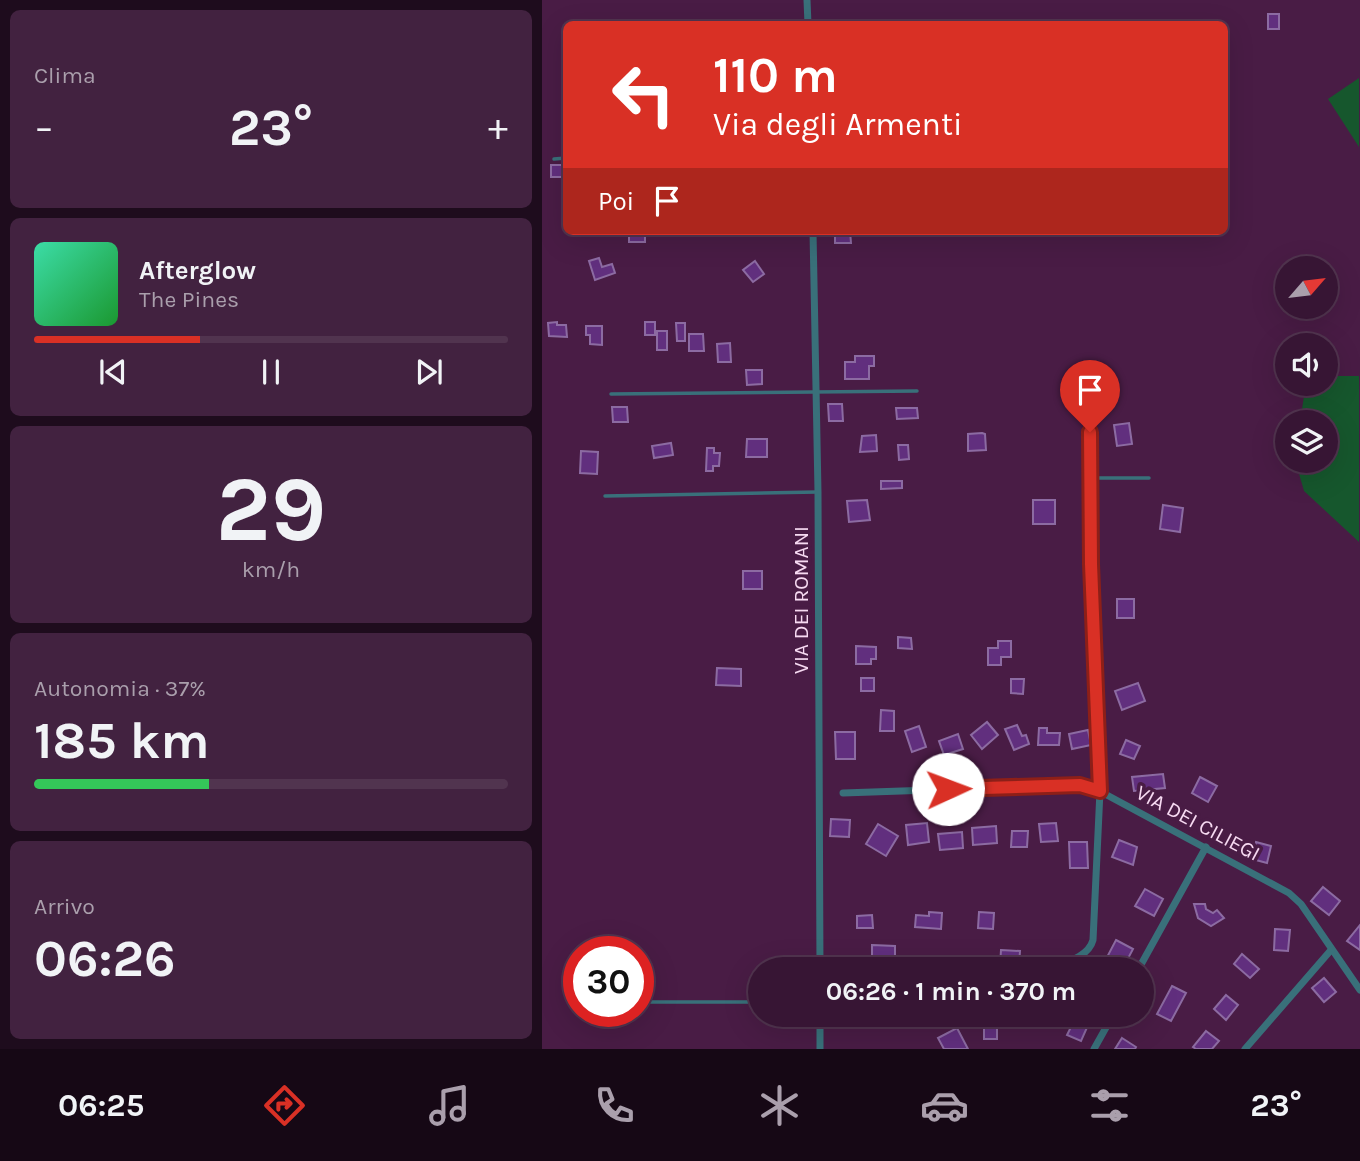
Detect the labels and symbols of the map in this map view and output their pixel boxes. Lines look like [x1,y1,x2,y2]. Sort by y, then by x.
north arrow [1275,256,1338,318]
pin [1060,360,1120,432]
street label: VIA DEI ROMANI [789,526,813,674]
position arrow [911,752,985,826]
street label: VIA DEI CILIEGI [1132,780,1264,866]
speed limit sign: 30 [563,936,654,1027]

